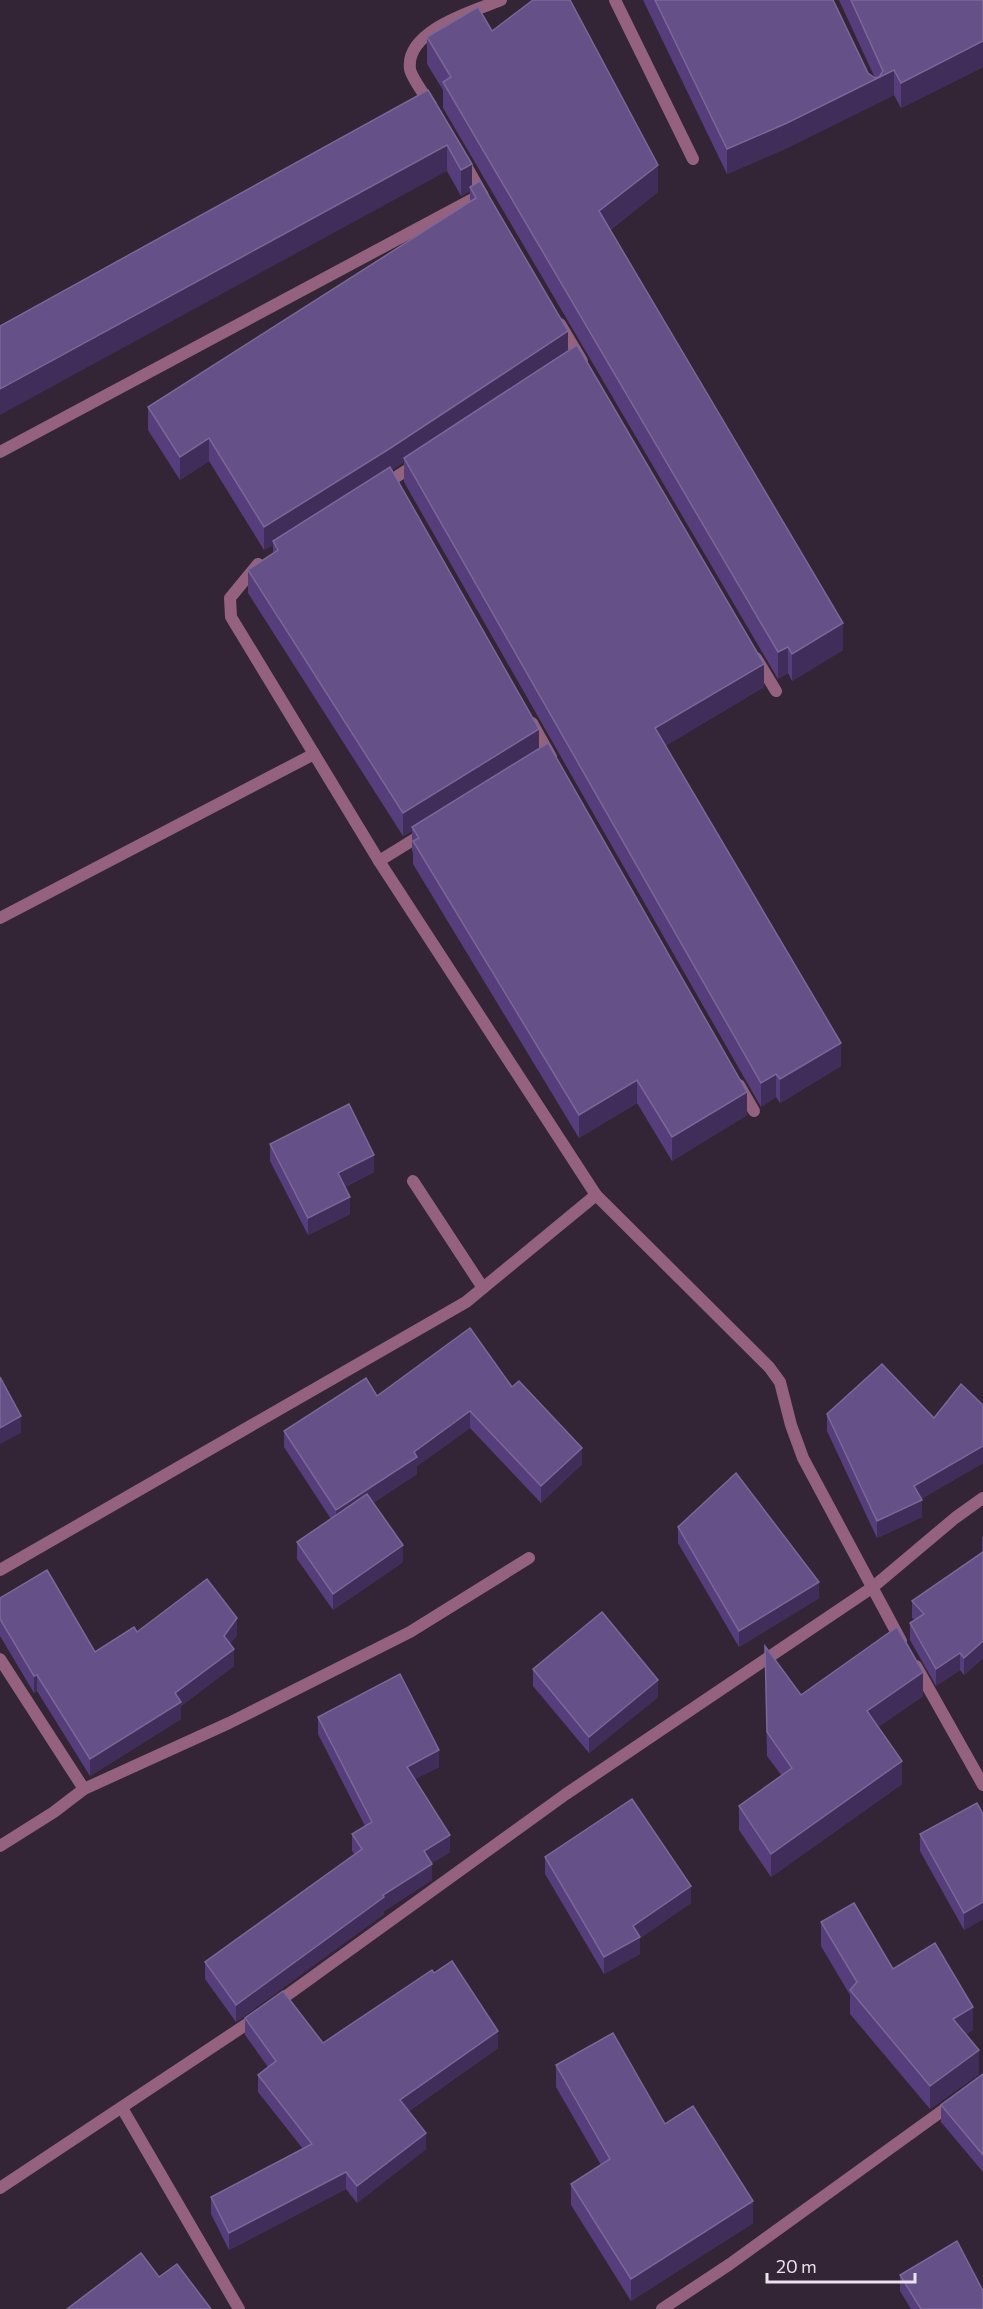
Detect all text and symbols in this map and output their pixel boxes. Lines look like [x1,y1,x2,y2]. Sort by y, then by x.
scale bar [767,2246,916,2284]
text: 20 m [776,2255,817,2277]

